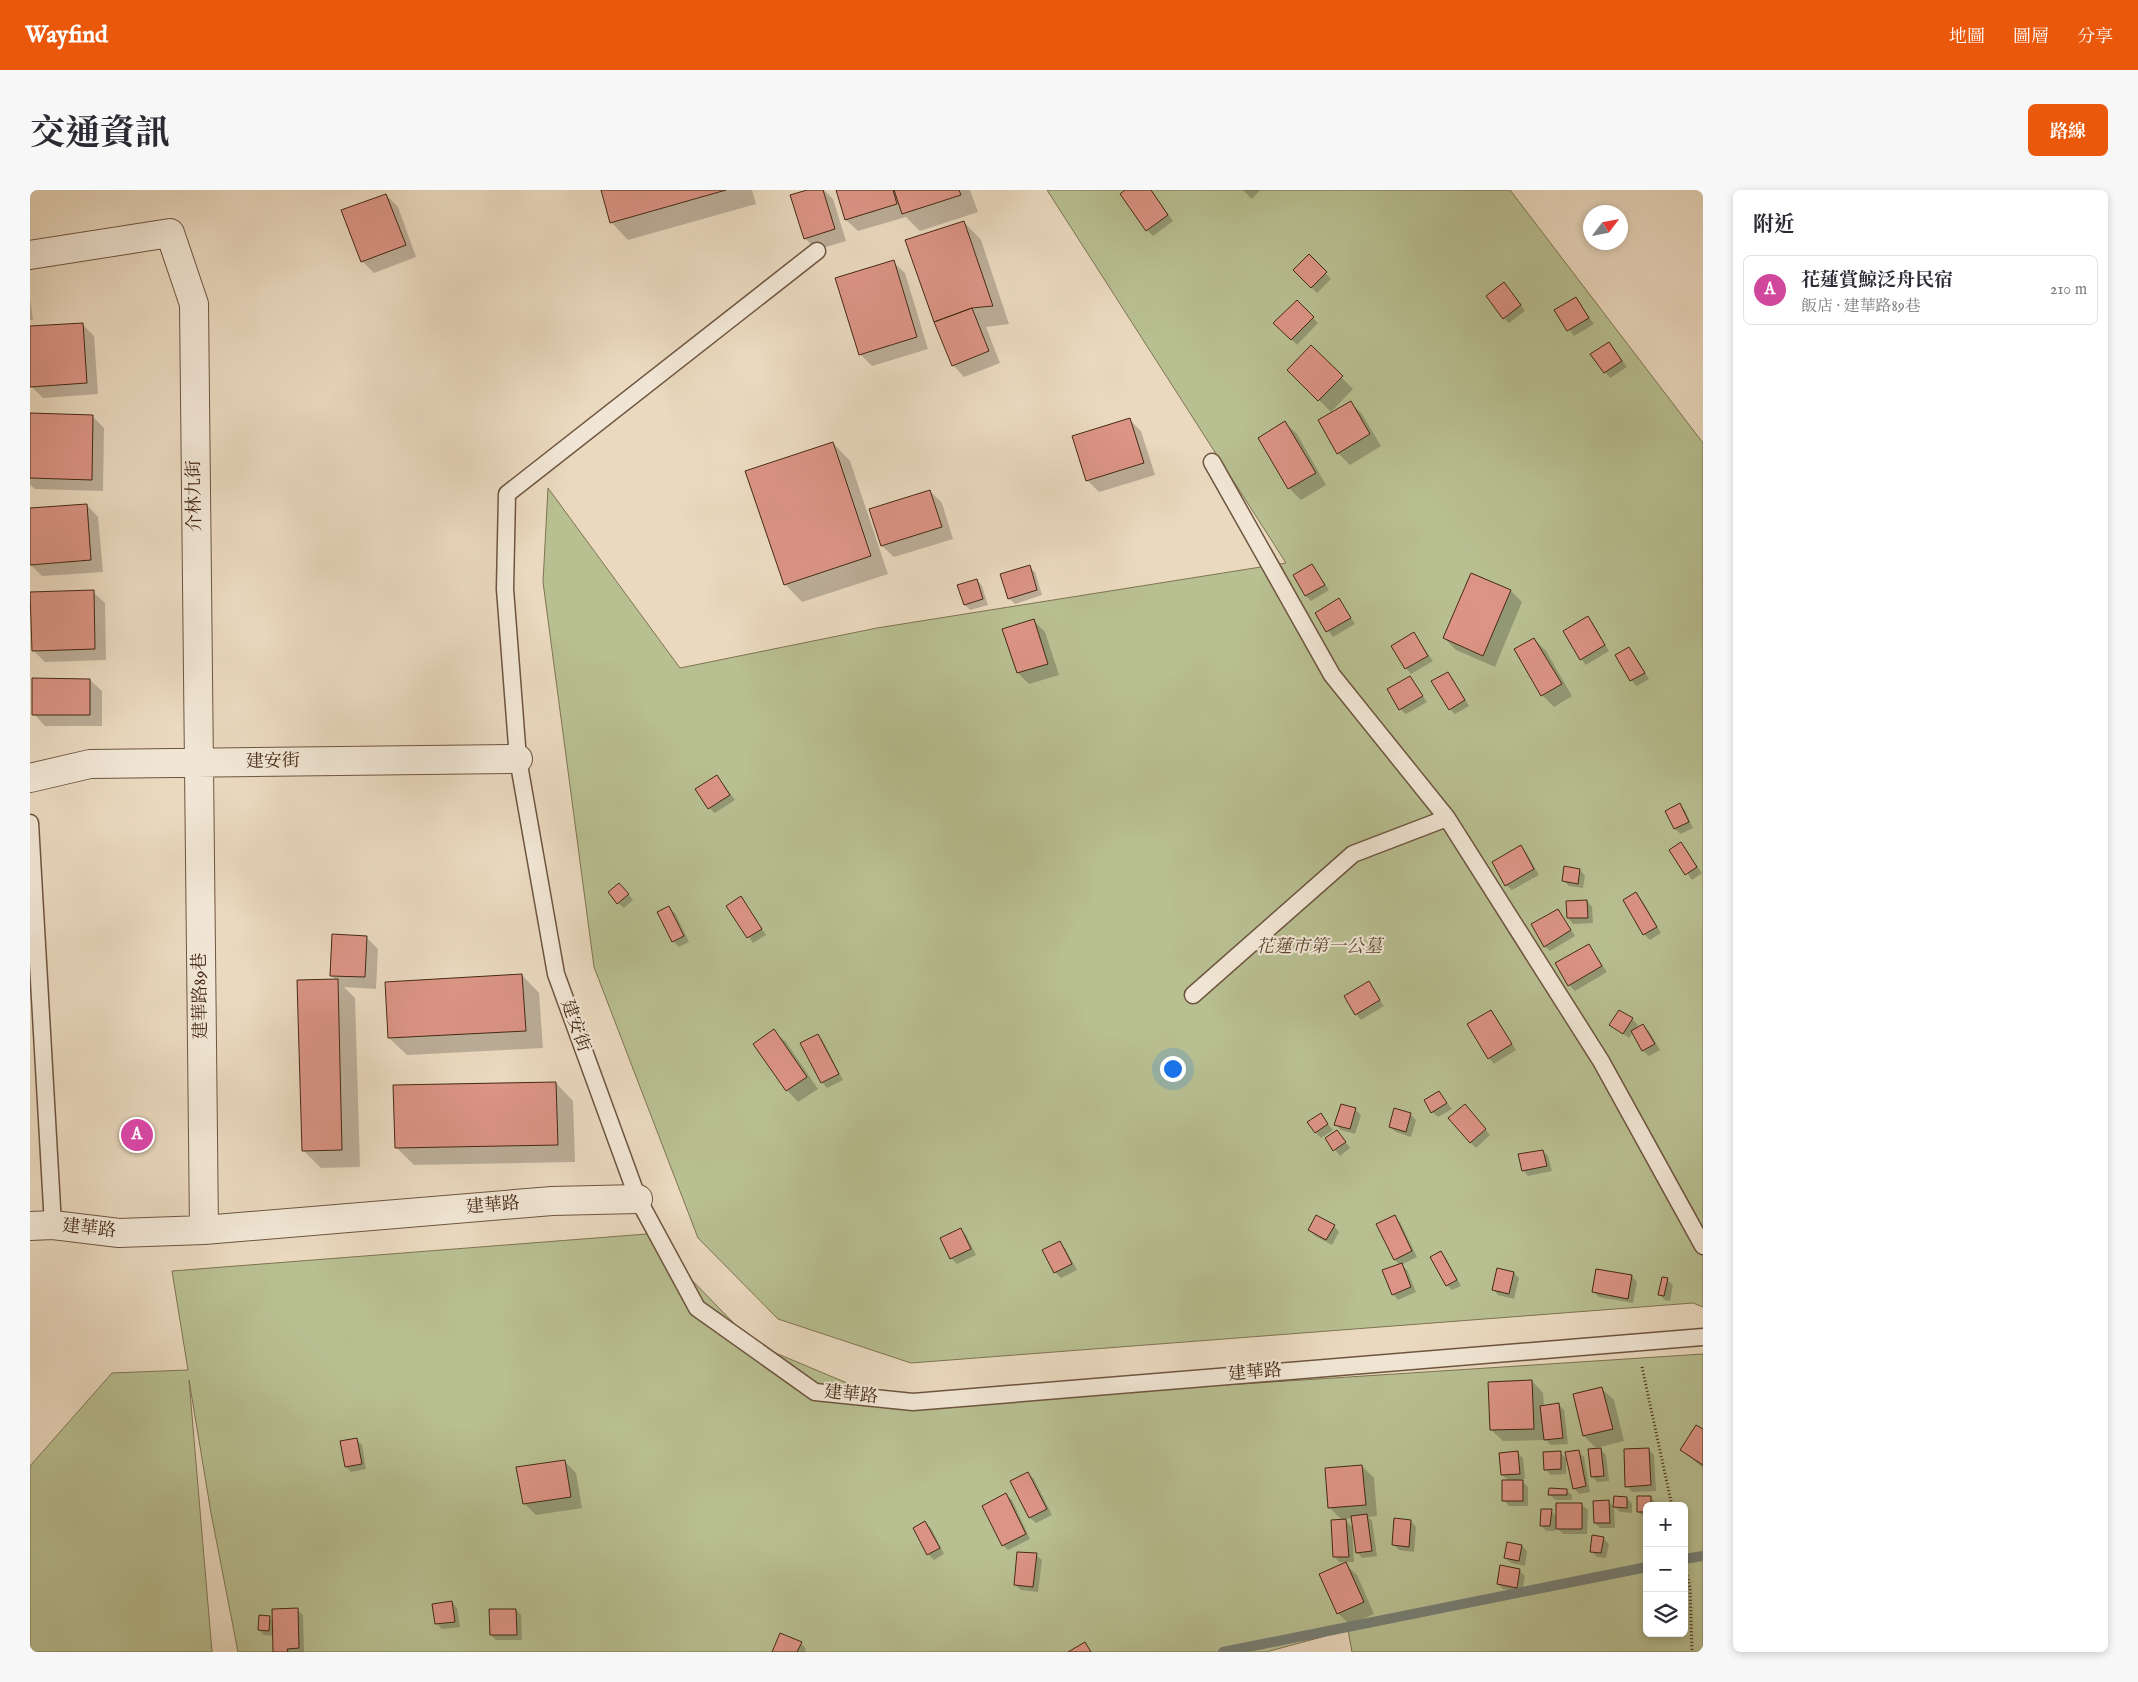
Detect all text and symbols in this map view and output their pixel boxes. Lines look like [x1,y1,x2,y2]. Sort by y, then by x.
text: Wayfind [25,20,108,51]
text: 地圖 [1949,26,1985,49]
text: 圖層 [2013,26,2049,49]
text: 分享 [2077,26,2113,49]
button: 路線 [2028,104,2108,156]
text: 交通資訊 [30,112,170,157]
north arrow [1583,205,1628,250]
text: 附近 [1753,212,1795,239]
text: 花蓮賞鯨泛舟民宿 [1801,269,1953,293]
text: A [1765,280,1775,300]
text: 210 m [2050,280,2087,300]
text: 飯店 · 建華路89巷 [1801,297,1921,317]
street label: 介林九街 [183,460,207,532]
street label: 建安街 [246,750,300,774]
park label: 花蓮市第一公墓 [1256,936,1385,959]
street label: 建華路89巷 [189,952,213,1040]
street label: 建安街 [555,997,595,1055]
your location [1160,1056,1186,1082]
pin: A [121,1116,153,1154]
street label: 建華路 [465,1192,521,1220]
street label: 建華路 [61,1215,117,1243]
street label: 建華路 [1227,1359,1283,1387]
street label: 建華路 [823,1381,879,1409]
map controls [1643,1502,1688,1637]
button: + [1643,1502,1688,1547]
button: − [1643,1547,1688,1592]
button: layers [1643,1592,1688,1637]

